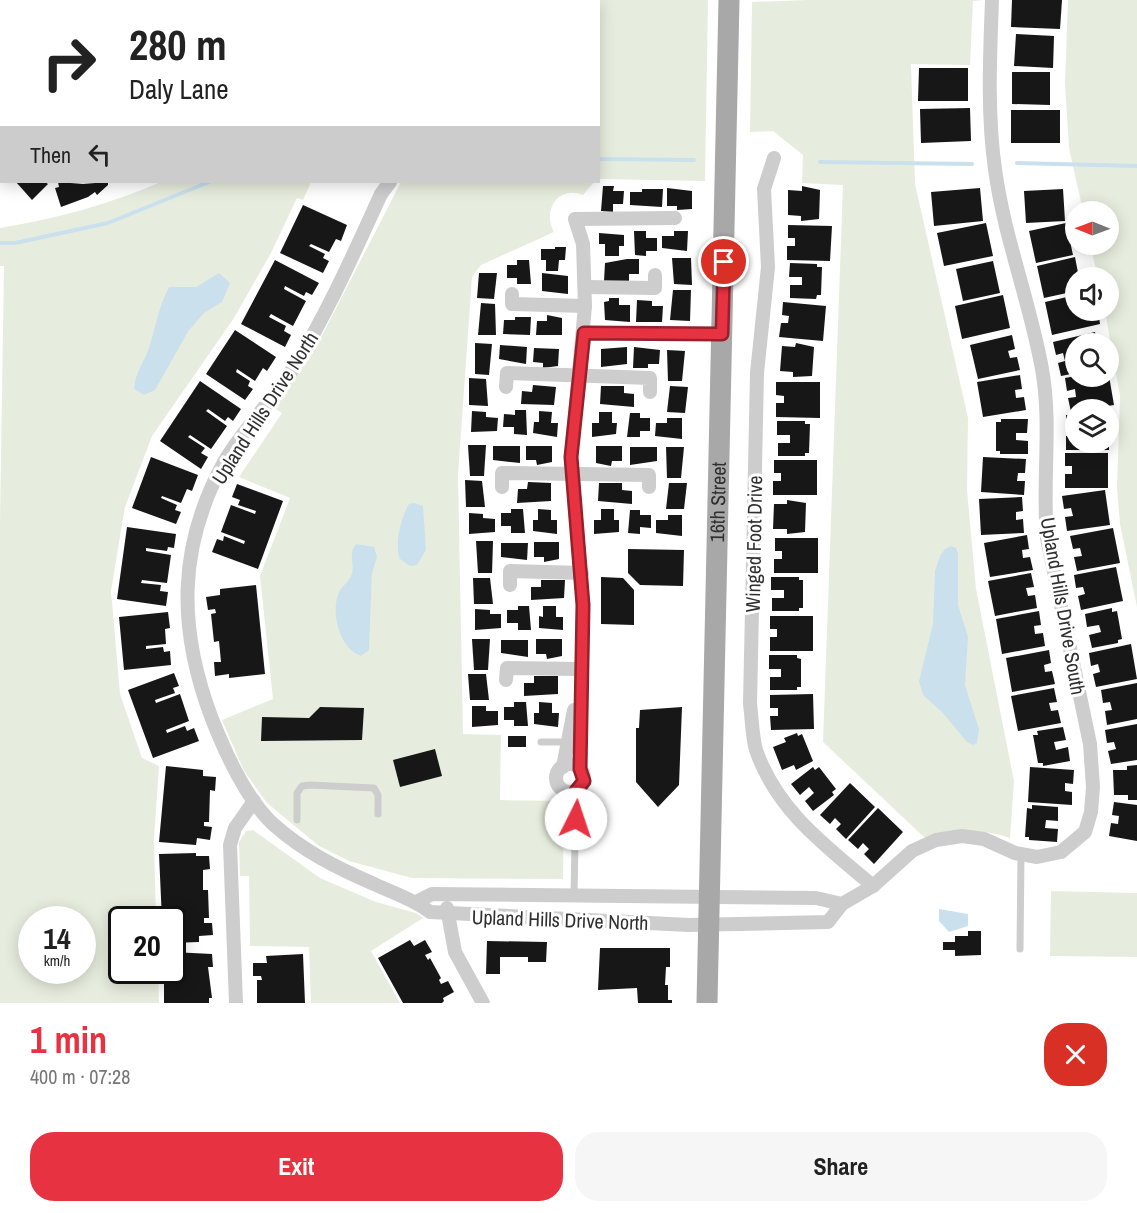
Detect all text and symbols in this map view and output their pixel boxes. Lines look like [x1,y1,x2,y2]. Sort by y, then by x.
text: 280 m [129,17,227,73]
icon: right [30,24,108,102]
text: Daly Lane [129,71,229,107]
icon: left [83,138,116,171]
text: Then [30,140,71,170]
north arrow [1065,201,1119,255]
map controls [1065,201,1119,453]
pin [698,236,749,287]
icon: arrive [707,245,740,278]
button: sound [1065,267,1119,321]
street label: Upland Hills Drive North [205,326,324,489]
button: search [1065,333,1119,387]
button: layers [1065,399,1119,453]
street label: 16th Street [703,461,732,543]
street label: Winged Foot Drive [739,475,768,613]
street label: Upland Hills Drive South [1035,515,1092,697]
position arrow [544,787,608,851]
street label: Upland Hills Drive North [471,903,649,936]
speed limit sign: 20 [108,906,186,984]
text: 14 [43,918,71,958]
text: km/h [44,950,70,971]
text: 1 min [30,1016,107,1064]
button: close [1044,1023,1107,1086]
text: 400 m · 07:28 [30,1063,130,1090]
button: Exit [30,1132,563,1201]
button: Share [575,1132,1107,1201]

